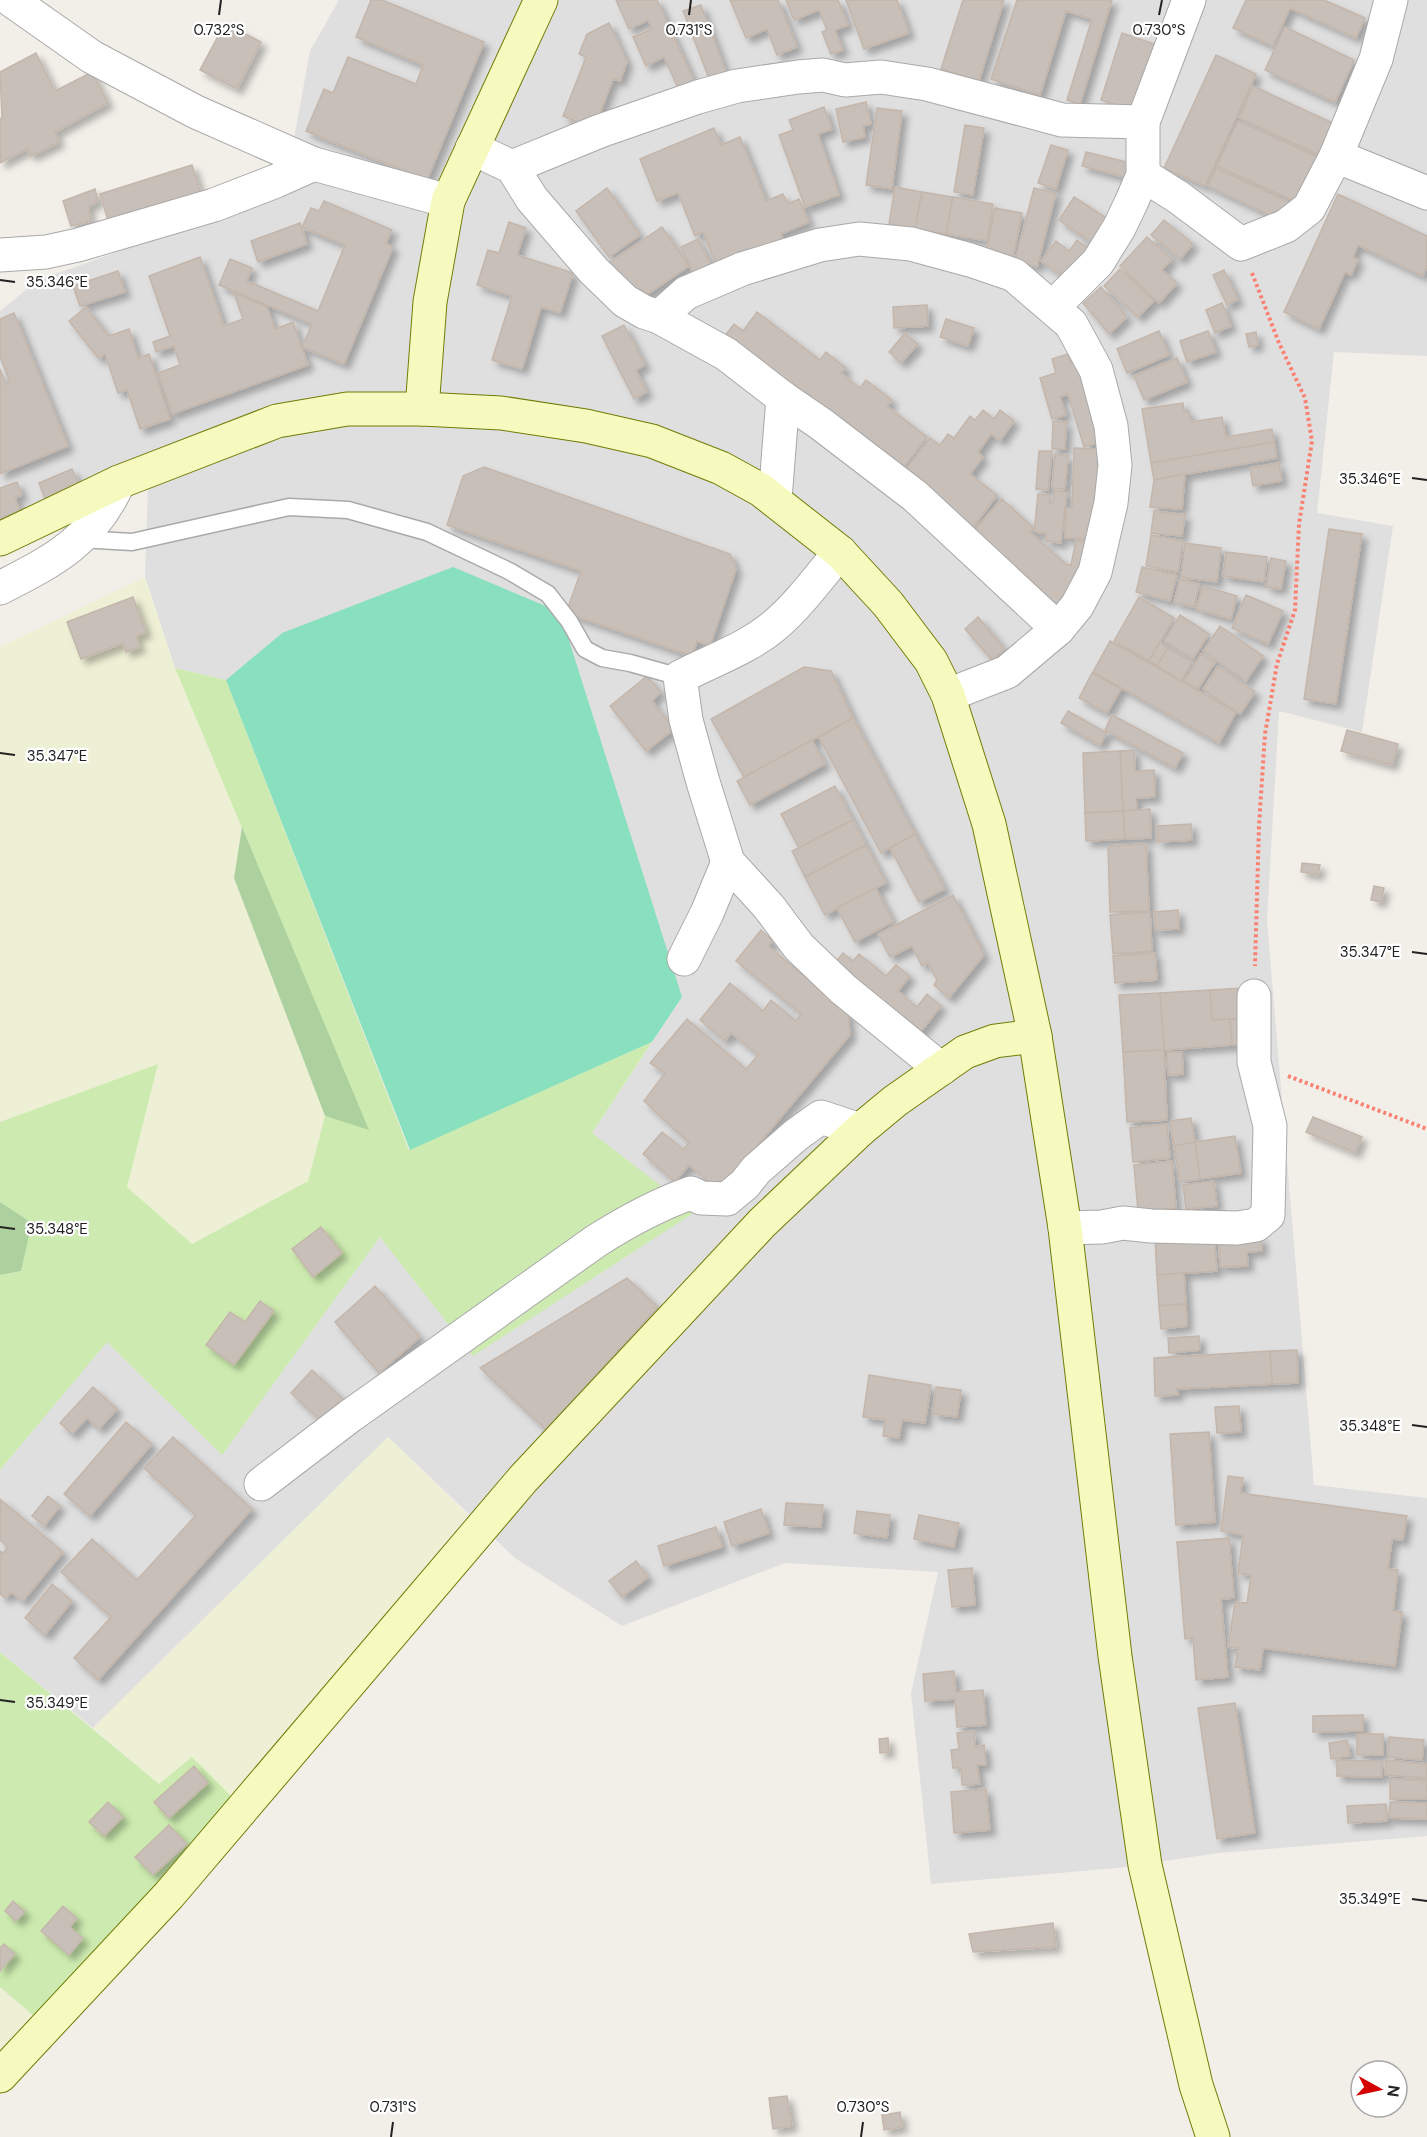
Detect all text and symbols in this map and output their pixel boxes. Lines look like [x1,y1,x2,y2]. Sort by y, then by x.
text: 0.732°S [193,20,245,40]
text: 0.731°S [666,20,713,40]
text: 0.730°S [1133,20,1186,40]
text: 35.346°E [26,272,88,292]
text: 35.346°E [1339,469,1401,489]
text: 35.347°E [27,746,87,766]
text: 35.347°E [1340,942,1400,962]
text: 35.348°E [26,1219,88,1239]
text: 35.348°E [1339,1416,1401,1436]
text: 35.349°E [26,1693,88,1713]
text: 35.349°E [1339,1889,1401,1909]
north arrow [1349,2059,1409,2119]
text: N [1382,2084,1405,2098]
text: 0.731°S [370,2097,417,2117]
text: 0.730°S [837,2097,890,2117]

